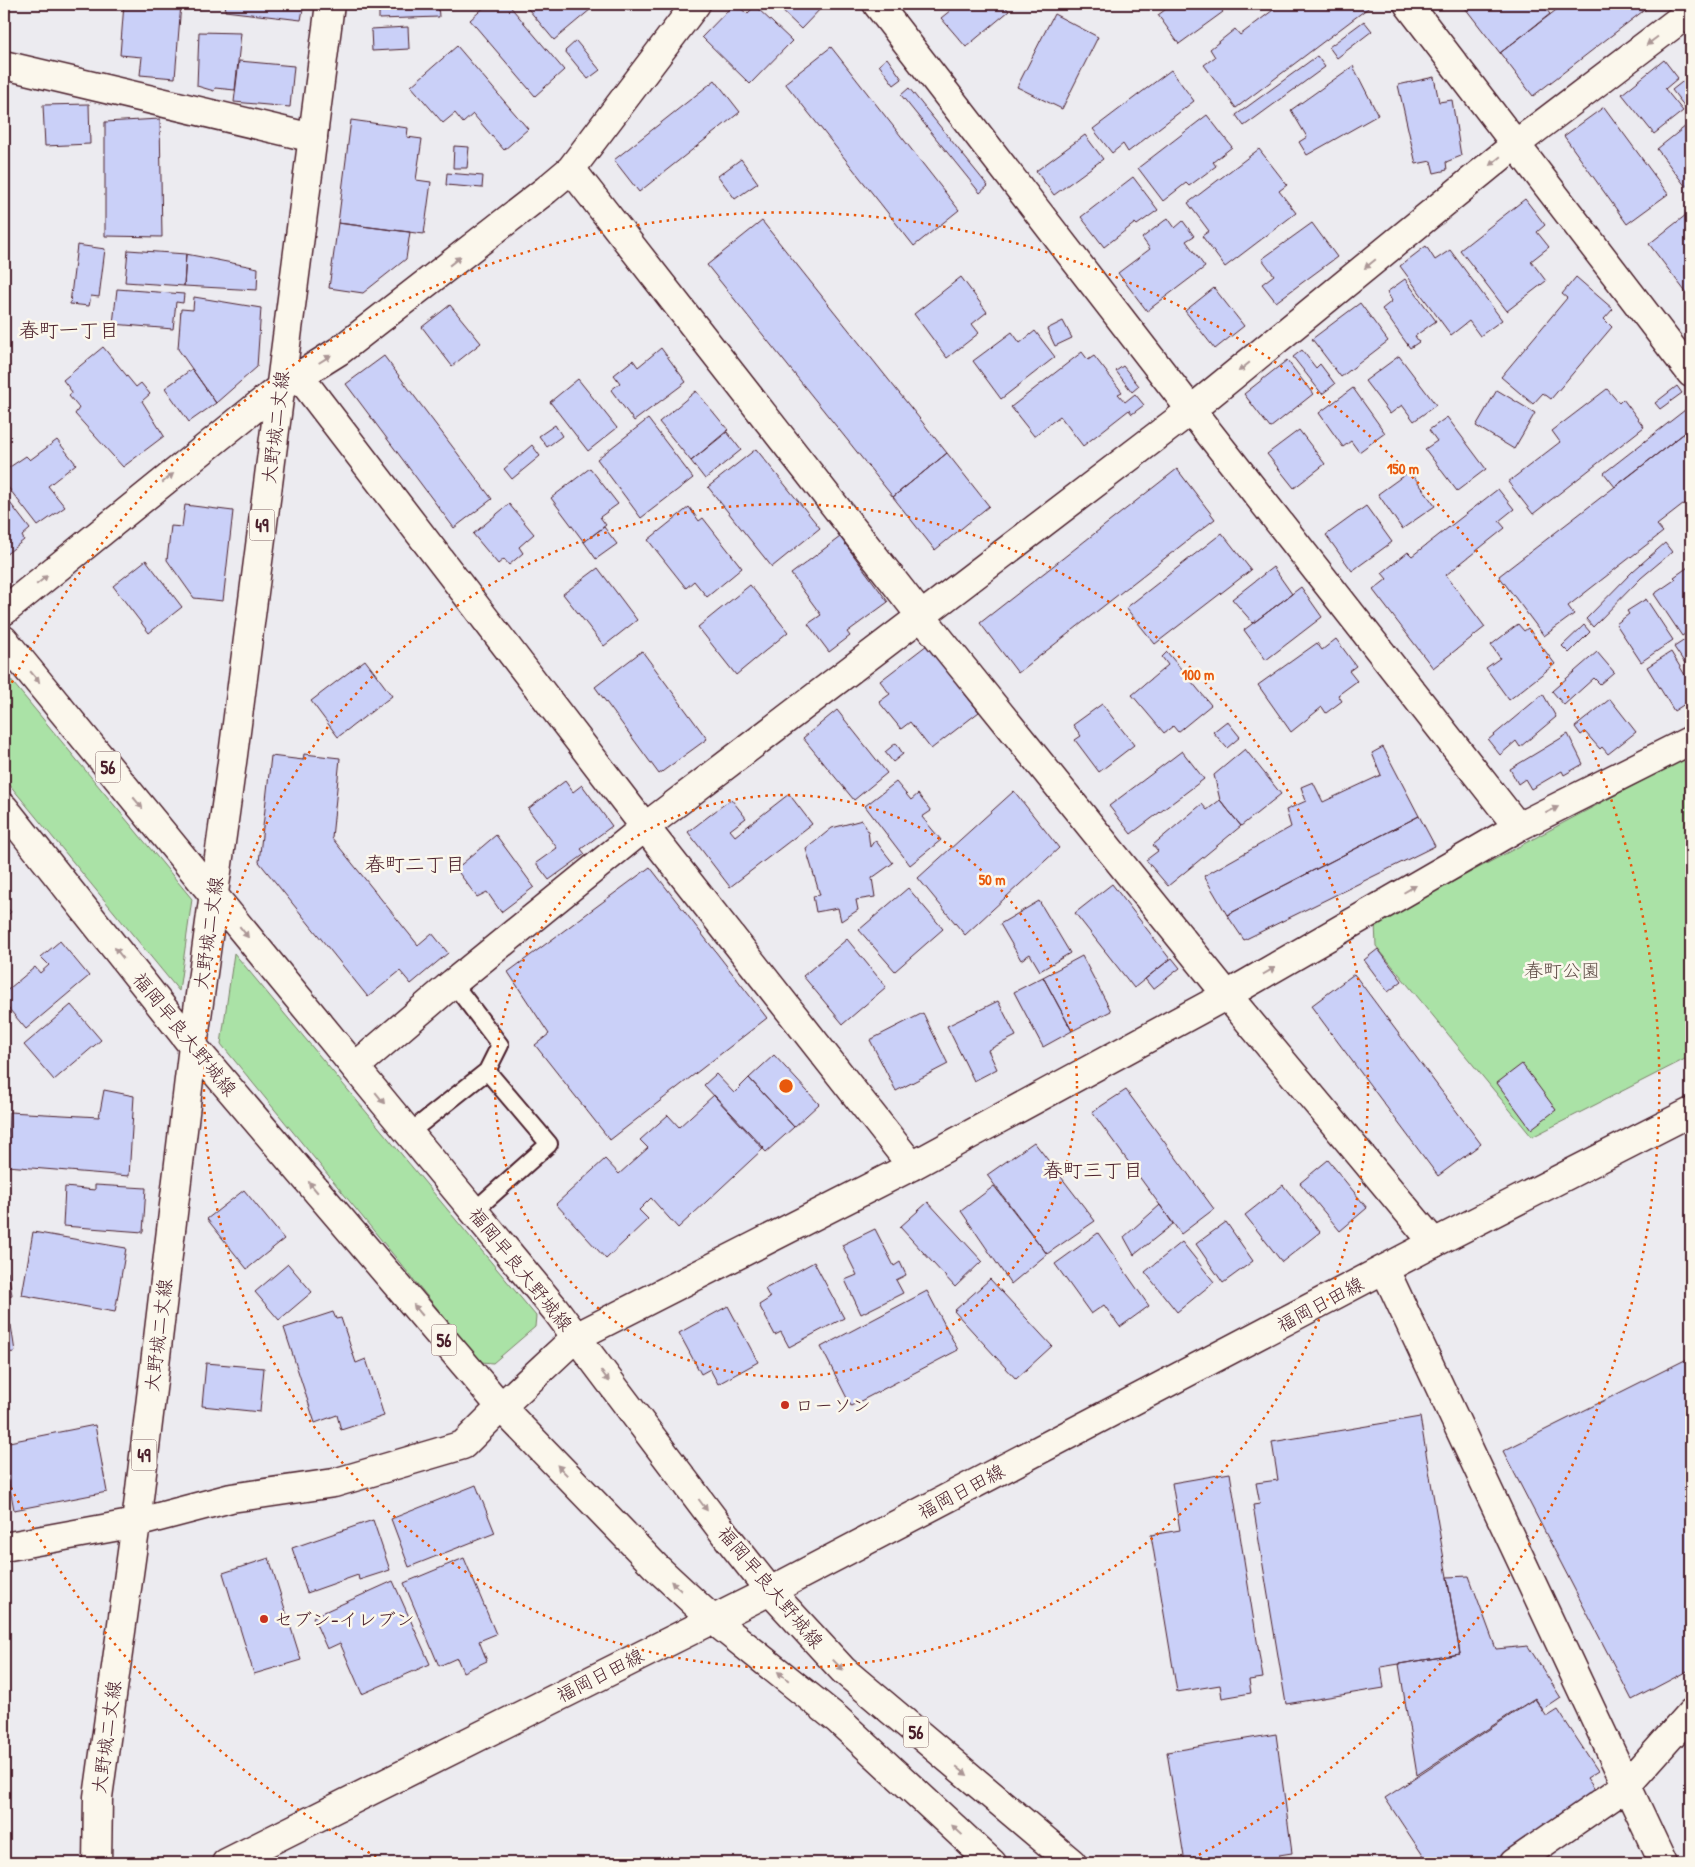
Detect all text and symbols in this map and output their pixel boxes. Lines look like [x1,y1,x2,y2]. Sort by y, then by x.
one-way arrow [1646,35,1659,46]
one-way arrow [1489,155,1502,166]
one-way arrow [448,256,461,267]
one-way arrow [1364,258,1377,269]
district label: 春町一丁目 [19,316,119,343]
one-way arrow [319,355,332,364]
one-way arrow [1238,361,1251,372]
street label: 大野城二丈線 [255,369,295,485]
text: 150 m [1387,458,1419,479]
one-way arrow [162,473,174,484]
road number: 49 [250,510,274,540]
one-way arrow [35,575,48,586]
text: 100 m [1182,664,1214,685]
one-way arrow [29,671,40,684]
road number: 56 [96,752,120,782]
one-way arrow [133,796,144,809]
one-way arrow [1544,806,1559,814]
district label: 春町二丁目 [365,850,465,877]
text: 50 m [979,869,1005,890]
street label: 大野城二丈線 [187,875,229,991]
one-way arrow [1403,885,1416,894]
one-way arrow [238,925,249,938]
one-way arrow [114,946,124,960]
park label: 春町公園 [1524,957,1600,983]
one-way arrow [1262,966,1276,975]
street label: 福岡早良大野城線 [127,967,243,1101]
centre of rings [777,1077,795,1095]
one-way arrow [375,1091,386,1104]
district label: 春町三丁目 [1043,1156,1143,1183]
one-way arrow [307,1181,319,1193]
street label: 福岡早良大野城線 [463,1202,579,1336]
street label: 福岡日田線 [1272,1270,1368,1338]
street label: 大野城二丈線 [138,1277,178,1393]
one-way arrow [413,1304,424,1317]
road number: 56 [432,1324,456,1356]
one-way arrow [600,1369,610,1383]
place label: ローソン [795,1392,871,1418]
marker: ローソン [779,1399,791,1411]
road number: 49 [132,1440,156,1470]
street label: 福岡日田線 [913,1457,1009,1525]
one-way arrow [556,1465,568,1477]
one-way arrow [698,1498,708,1512]
street label: 福岡早良大野城線 [712,1520,830,1654]
one-way arrow [670,1580,682,1592]
place label: セブン-イレブン [274,1606,415,1632]
marker: セブン-イレブン [258,1613,270,1625]
street label: 福岡日田線 [552,1642,648,1708]
one-way arrow [832,1659,844,1671]
one-way arrow [777,1670,790,1681]
street label: 大野城二丈線 [85,1679,127,1795]
road number: 56 [904,1716,928,1748]
one-way arrow [955,1765,968,1776]
one-way arrow [951,1824,963,1836]

